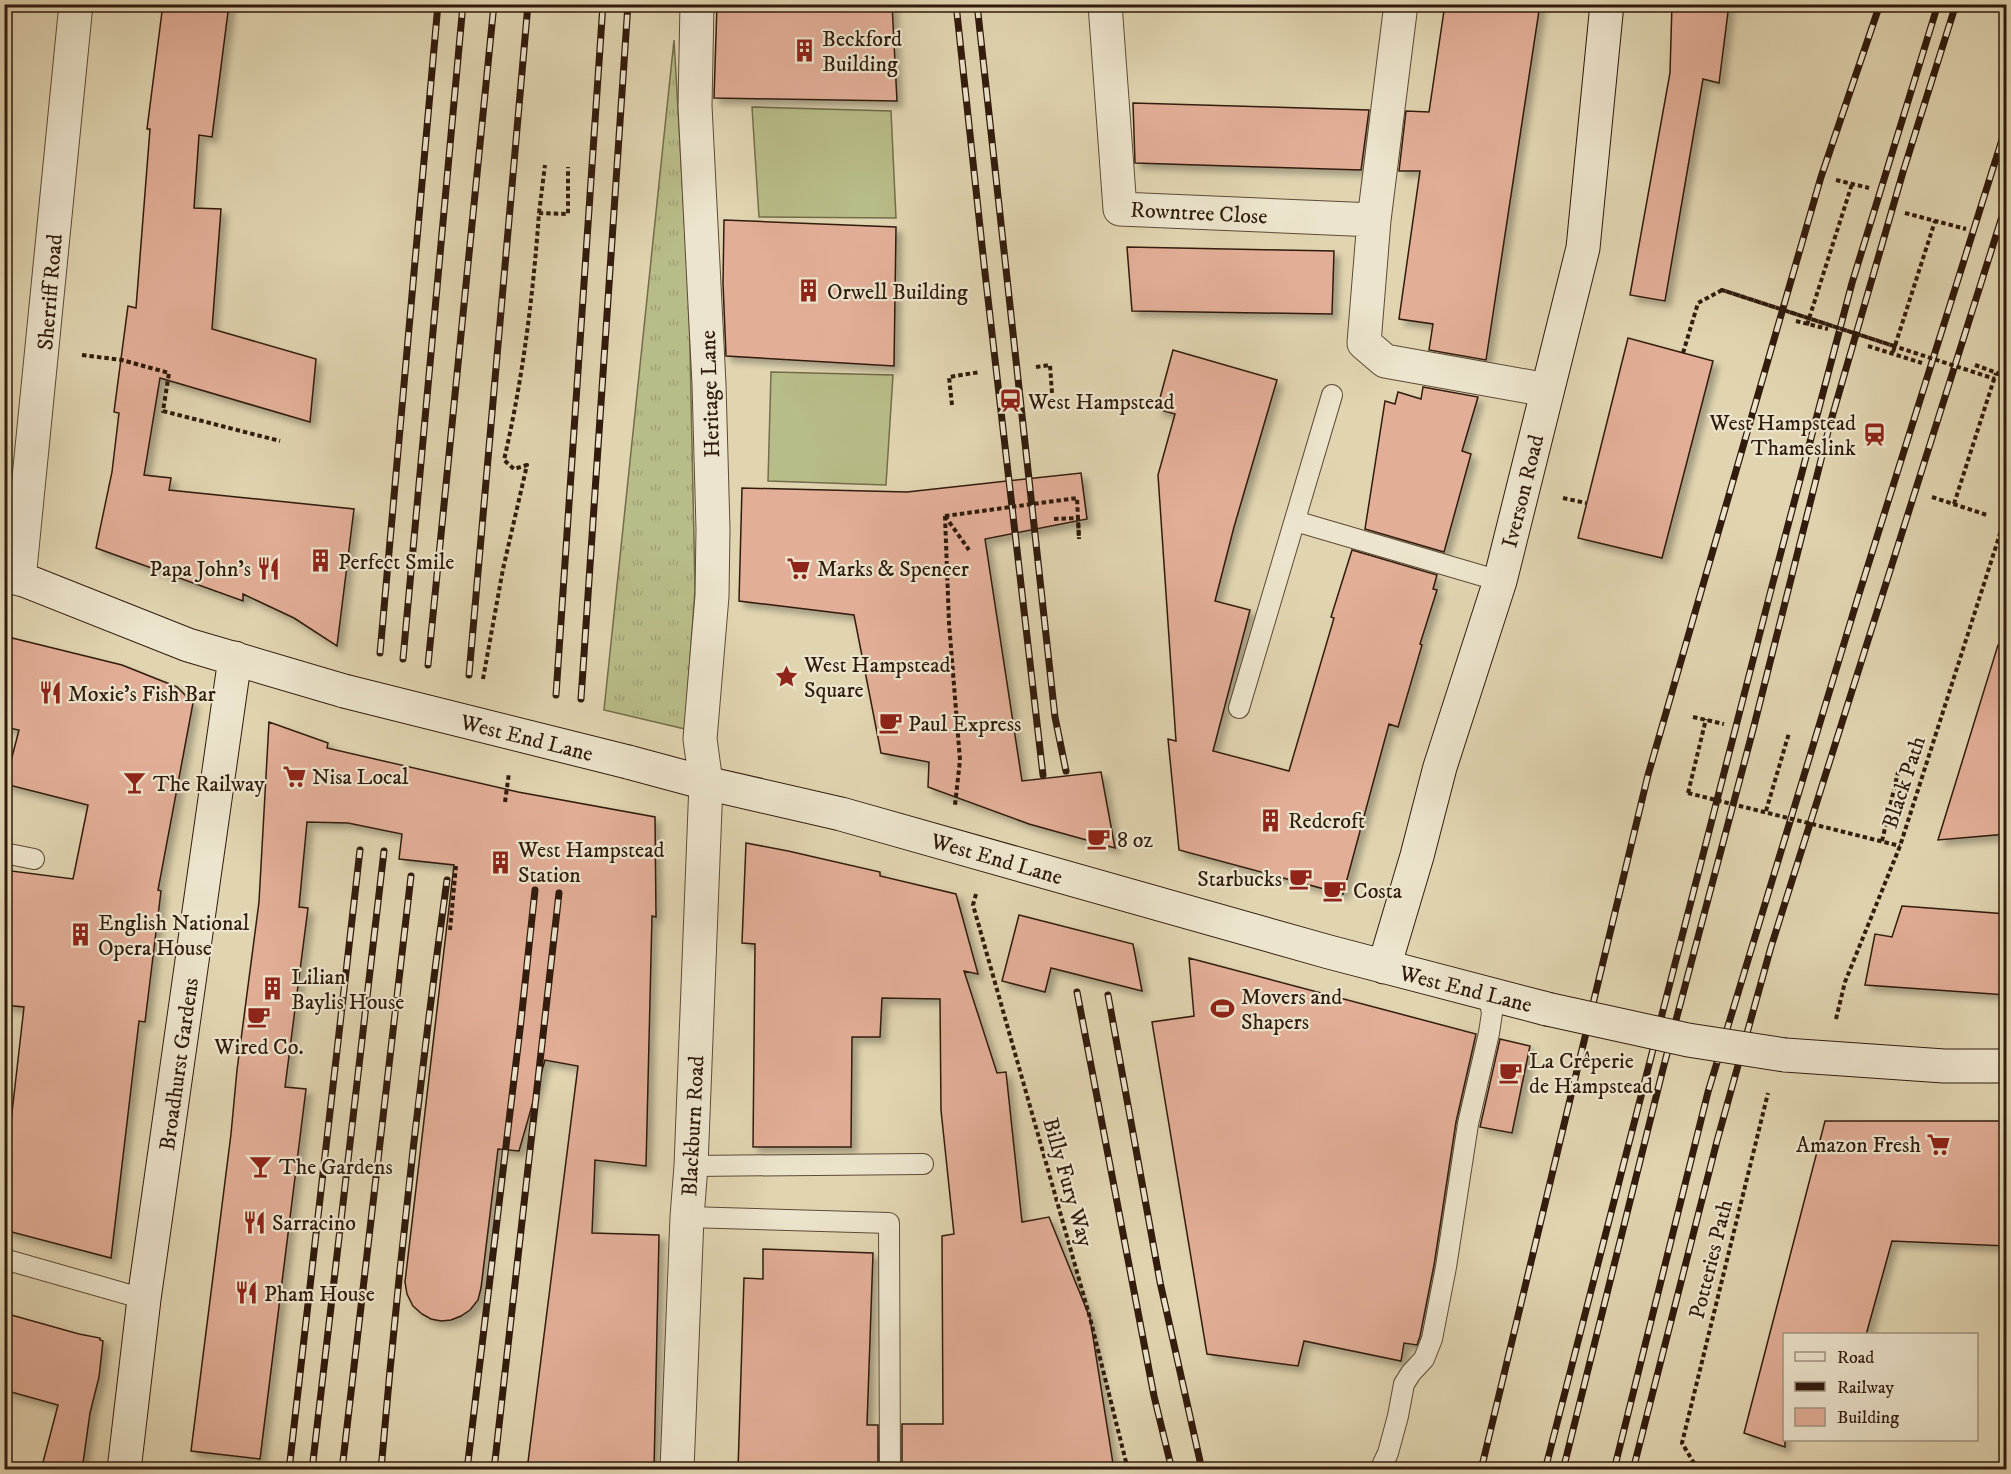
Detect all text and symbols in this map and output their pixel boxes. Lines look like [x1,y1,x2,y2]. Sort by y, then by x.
place label: Beckford Building [822,26,902,78]
building icon: Beckford Building [791,38,817,64]
street label: Rowntree Close [1130,196,1268,231]
street label: Sherriff Road [32,233,69,351]
building icon: Orwell Building [796,278,822,304]
place label: Orwell Building [827,279,968,306]
street label: Heritage Lane [695,330,726,458]
station icon: West Hampstead [997,388,1023,414]
place label: West Hampstead [1027,389,1175,416]
place label: West Hampstead Thameslink [1708,410,1856,462]
station icon: West Hampstead Thameslink [1861,422,1887,448]
street label: Iverson Road [1496,432,1551,551]
building icon: Perfect Smile [307,548,333,574]
place label: Perfect Smile [338,549,454,576]
restaurant icon: Papa John's [256,555,282,581]
supermarket icon: Marks & Spencer [786,555,812,581]
place label: Papa John's [149,556,251,583]
place label: Marks & Spencer [817,556,970,583]
place label: West Hampstead Square [803,652,951,704]
place icon: West Hampstead Square [773,664,799,690]
restaurant icon: Moxie's Fish Bar [37,680,63,706]
place label: Moxie's Fish Bar [68,681,216,708]
street label: West End Lane [457,709,596,768]
cafe icon: Paul Express [877,710,903,736]
place label: Paul Express [908,711,1021,738]
street label: Black Path [1877,732,1932,832]
supermarket icon: Nisa Local [281,763,307,789]
place label: Nisa Local [312,764,409,791]
bar icon: The Railway [122,770,148,796]
place label: The Railway [153,771,265,798]
building icon: Redcroft [1257,807,1283,833]
place label: Redcroft [1288,808,1365,835]
cafe icon: 8 oz [1086,826,1112,852]
street label: West End Lane [927,827,1066,891]
place label: 8 oz [1117,827,1153,854]
place label: West Hampstead Station [517,837,665,889]
building icon: West Hampstead Station [487,849,513,875]
cafe icon: Starbucks [1287,865,1313,891]
place label: Starbucks [1197,866,1282,893]
cafe icon: Costa [1322,877,1348,903]
place label: Costa [1353,878,1403,905]
place label: English National Opera House [98,910,250,962]
building icon: English National Opera House [67,922,93,948]
street label: West End Lane [1396,960,1535,1019]
place label: Lilian Baylis House [291,964,404,1016]
street label: Broadhurst Gardens [154,976,205,1152]
building icon: Lilian Baylis House [260,976,286,1002]
place label: Movers and Shapers [1241,984,1342,1036]
sports icon: Movers and Shapers [1210,996,1236,1022]
cafe icon: Wired Co. [246,1004,272,1030]
place label: Wired Co. [213,1034,304,1061]
place label: La Crêperie de Hampstead [1529,1048,1653,1100]
street label: Blackburn Road [676,1055,711,1197]
cafe icon: La Crêperie de Hampstead [1498,1060,1524,1086]
street label: Billy Fury Way [1036,1115,1099,1251]
supermarket icon: Amazon Fresh [1926,1131,1952,1157]
place label: Amazon Fresh [1796,1132,1921,1159]
bar icon: The Gardens [248,1153,274,1179]
place label: The Gardens [279,1154,393,1181]
street label: Potteries Path [1684,1196,1739,1322]
restaurant icon: Sarracino [241,1209,267,1235]
place label: Sarracino [272,1210,356,1237]
restaurant icon: Pham House [233,1280,259,1306]
place label: Pham House [264,1281,375,1308]
legend [1783,1333,1978,1441]
text: Road [1837,1347,1874,1369]
text: Railway [1837,1377,1895,1399]
text: Building [1837,1407,1899,1429]

